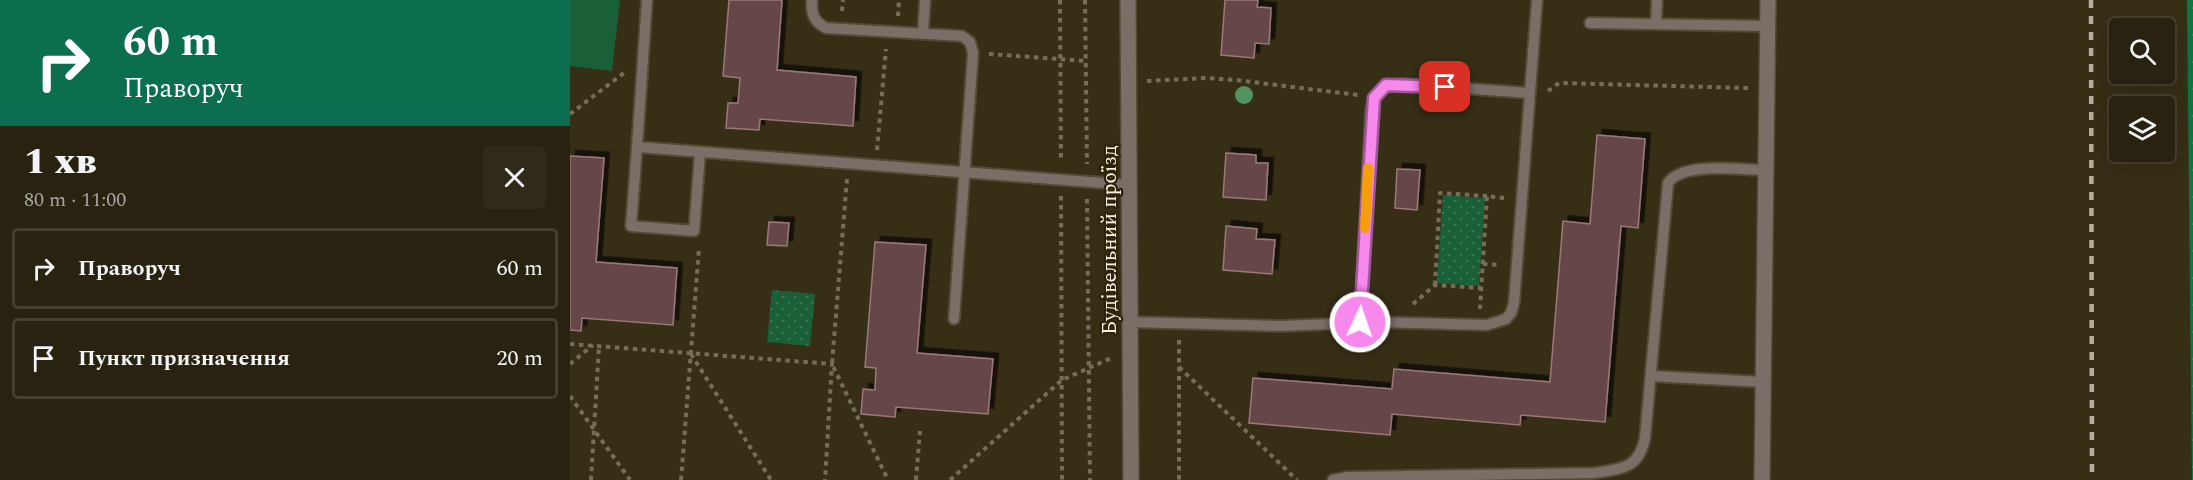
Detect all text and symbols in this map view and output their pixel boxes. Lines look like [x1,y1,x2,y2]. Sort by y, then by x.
text: 60 m [123,11,218,74]
map controls [2109,18,2175,162]
button: search [2109,18,2175,84]
icon: right [24,24,102,102]
pin [1419,61,1470,112]
text: Праворуч [123,68,244,110]
icon: arrive [1428,70,1461,103]
button: layers [2109,96,2175,162]
text: 1 хв [24,135,96,190]
street label: Будівельний проїзд [1094,145,1126,335]
button: close [483,146,546,209]
text: 80 m · 11:00 [24,185,126,215]
icon: right [27,252,60,285]
text: Праворуч [78,252,181,285]
text: 60 m [497,252,543,285]
position arrow [1328,290,1392,354]
icon: arrive [27,342,60,375]
text: Пункт призначення [78,342,290,375]
text: 20 m [497,342,543,375]

